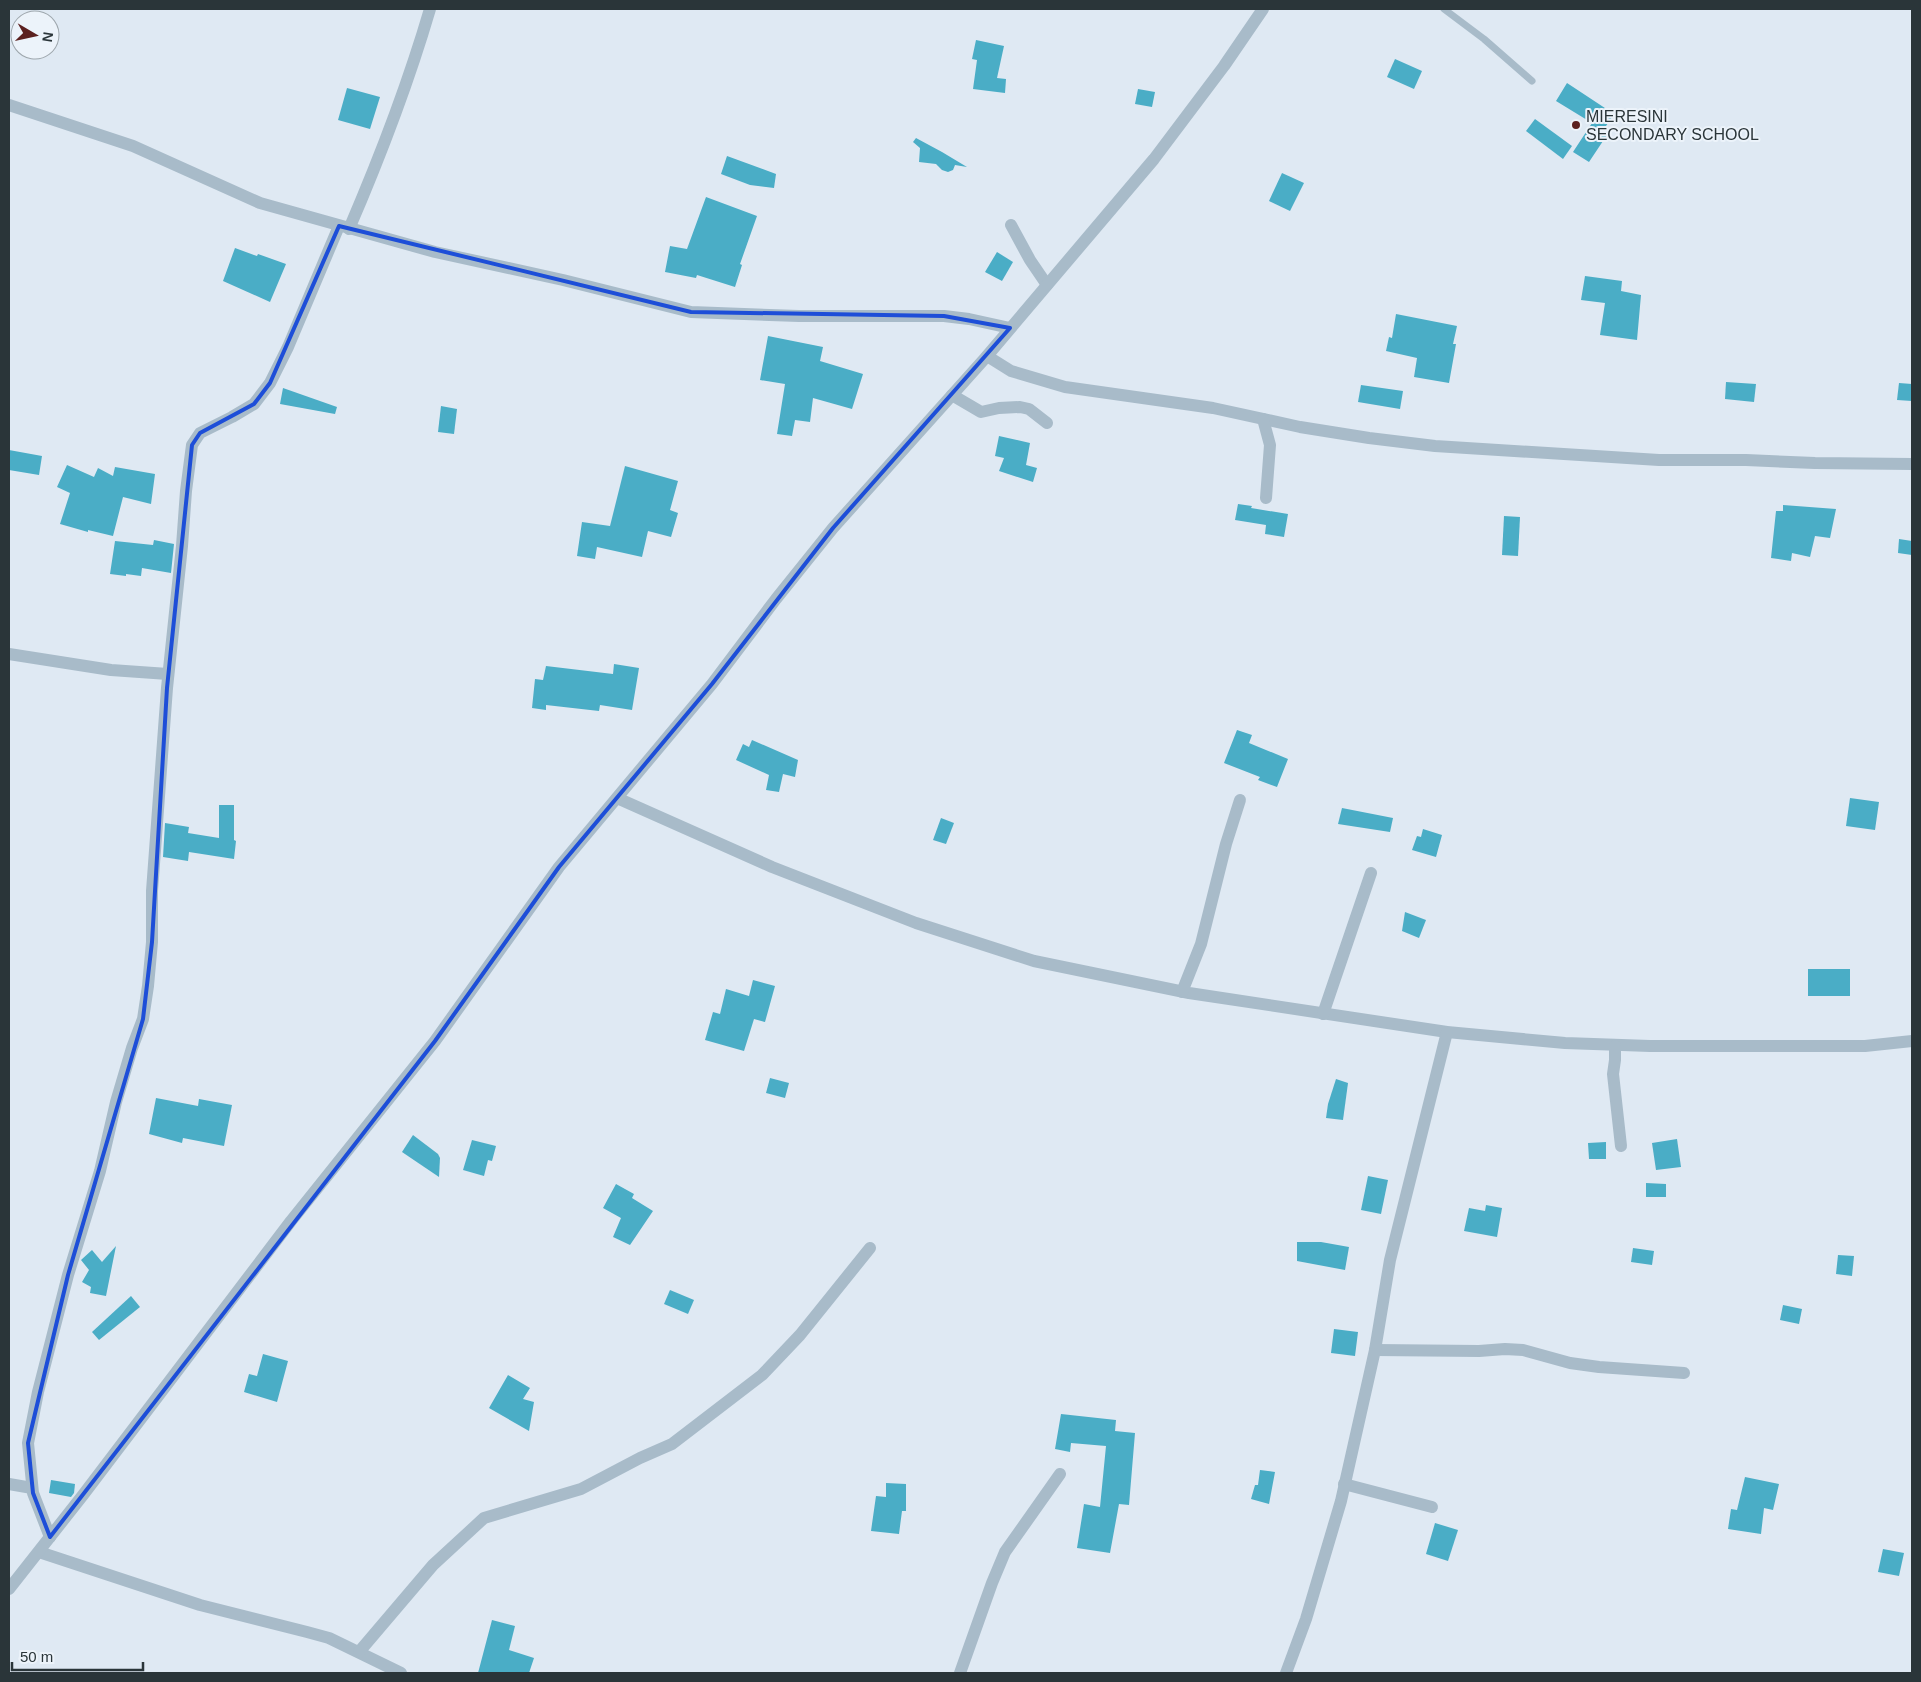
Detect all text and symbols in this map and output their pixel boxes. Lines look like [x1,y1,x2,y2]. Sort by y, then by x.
north arrow [10,10,60,60]
text: N [39,31,57,43]
place label: MIERESINI SECONDARY SCHOOL [1586,108,1759,143]
marker: MIERESINI SECONDARY SCHOOL [1570,119,1582,131]
scale bar [12,1640,144,1672]
text: 50 m [20,1648,53,1665]

